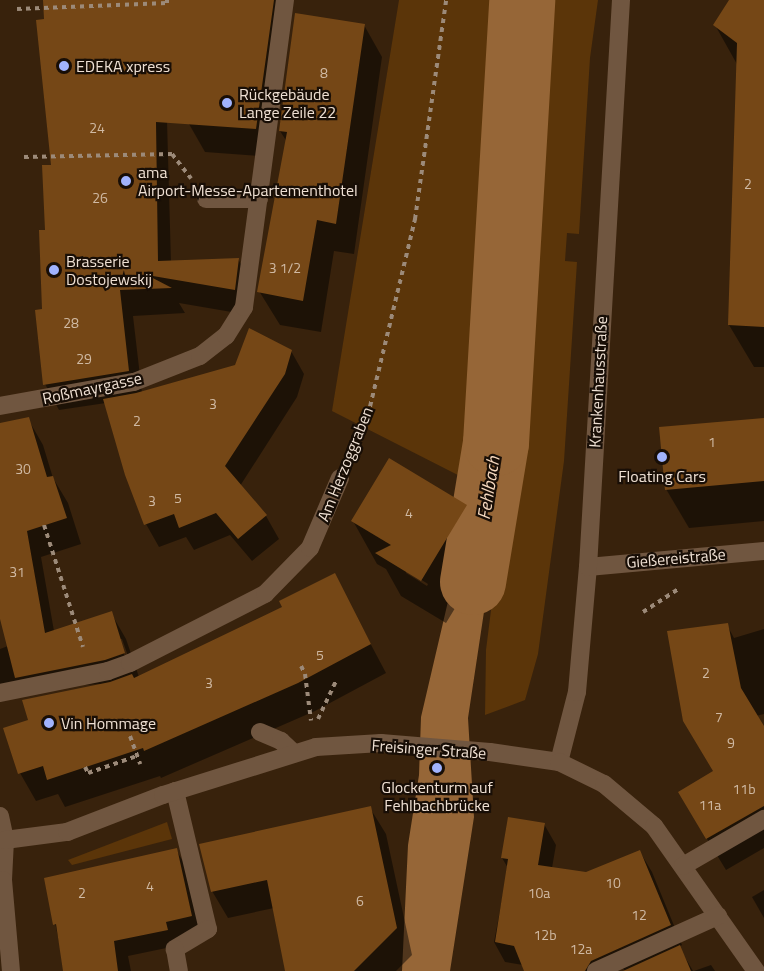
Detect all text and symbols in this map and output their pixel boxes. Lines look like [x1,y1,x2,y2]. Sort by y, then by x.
place label: EDEKA xpress [76,56,170,76]
marker: EDEKA xpress [57,59,71,73]
house number: 8 [320,65,328,81]
place label: Rückgebäude Lange Zeile 22 [239,84,336,122]
marker: Rückgebäude Lange Zeile 22 [220,96,234,110]
house number: 24 [89,120,105,136]
place label: ama Airport-Messe-Apartementhotel [138,162,358,200]
marker: ama Airport-Messe-Apartementhotel [119,174,133,188]
house number: 2 [744,176,752,192]
house number: 26 [92,190,108,206]
place label: Brasserie Dostojewskij [66,251,152,289]
house number: 3 1/2 [269,260,301,276]
marker: Brasserie Dostojewskij [47,263,61,277]
house number: 28 [63,315,79,331]
street label: Krankenhausstraße [585,316,611,448]
house number: 29 [76,351,92,367]
street label: Roßmayrgasse [41,368,143,408]
house number: 3 [209,396,217,412]
street label: Am Herzoggraben [313,404,377,524]
house number: 2 [133,413,141,429]
house number: 1 [708,434,716,450]
marker: Floating Cars [655,450,669,464]
water label: Fehlbach [473,455,505,521]
house number: 30 [15,461,31,477]
place label: Floating Cars [618,466,706,486]
house number: 5 [174,490,182,506]
house number: 3 [148,493,156,509]
house number: 4 [405,505,413,521]
street label: Gießereistraße [626,544,726,572]
house number: 31 [9,564,25,580]
house number: 5 [316,647,324,663]
house number: 2 [702,665,710,681]
house number: 3 [205,675,213,691]
house number: 7 [715,709,723,725]
place label: Vin Hommage [61,713,156,733]
marker: Vin Hommage [42,716,56,730]
street label: Freisinger Straße [371,735,487,763]
house number: 9 [727,735,735,751]
marker: Glockenturm auf Fehlbachbrücke [430,761,444,775]
place label: Glockenturm auf Fehlbachbrücke [381,777,493,815]
house number: 11b [732,781,756,797]
house number: 11a [699,797,721,813]
house number: 10 [605,875,621,891]
house number: 4 [146,878,154,894]
house number: 2 [78,885,86,901]
house number: 10a [528,885,550,901]
house number: 6 [356,893,364,909]
house number: 12 [631,907,647,923]
house number: 12b [533,927,557,943]
house number: 12a [570,941,592,957]

